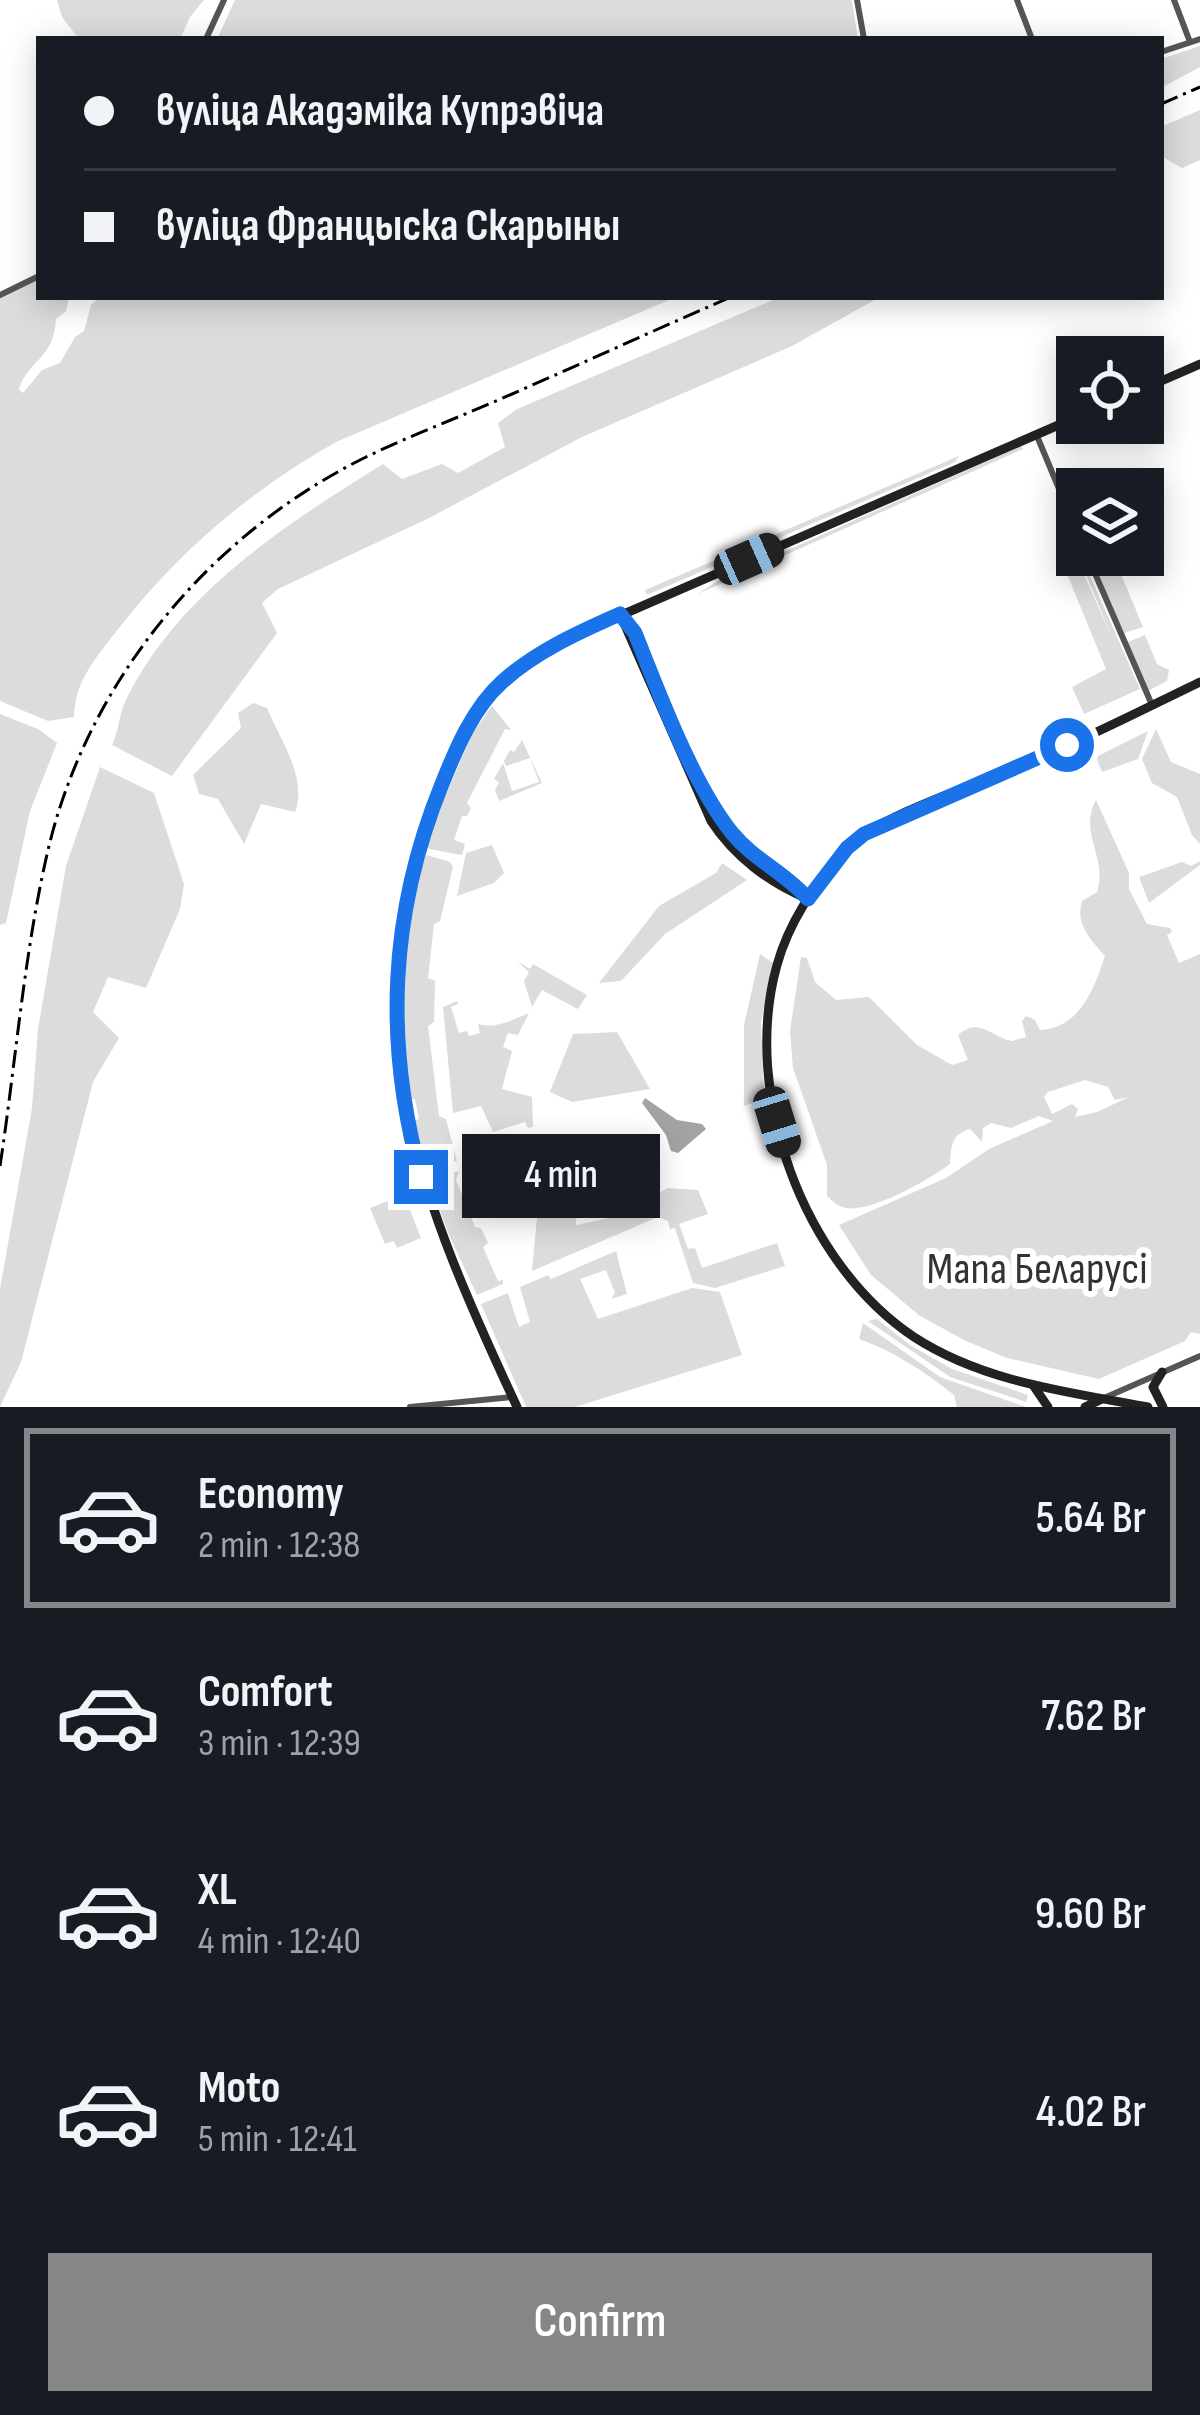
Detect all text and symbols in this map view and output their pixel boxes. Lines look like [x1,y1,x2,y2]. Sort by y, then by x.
text: вуліца Акадэміка Купрэвіча [156,84,604,139]
text: вуліца Францыска Скарыны [156,199,620,254]
map controls [1056,336,1164,576]
button: locate [1056,336,1164,444]
button: layers [1056,468,1164,576]
car [709,528,789,590]
route start [1040,718,1094,772]
car [749,1082,805,1162]
callout: 4 min [463,1135,661,1219]
route end [394,1150,448,1204]
text: 4 min [524,1152,598,1199]
park label: Мапа Беларусі [926,1242,1148,1297]
icon: car [54,1464,162,1572]
text: Economy [198,1467,344,1522]
text: 5.64 Br [1036,1491,1146,1546]
text: 2 min · 12:38 [198,1522,360,1569]
icon: car [54,1662,162,1770]
text: Comfort [198,1665,333,1720]
text: 7.62 Br [1041,1689,1146,1744]
text: 3 min · 12:39 [198,1720,361,1767]
icon: car [54,1860,162,1968]
text: XL [198,1863,237,1918]
text: 9.60 Br [1035,1887,1146,1942]
text: 4 min · 12:40 [198,1918,361,1965]
icon: car [54,2058,162,2166]
text: Moto [198,2061,280,2116]
text: 4.02 Br [1036,2085,1146,2140]
text: 5 min · 12:41 [198,2116,357,2163]
button: Confirm [48,2253,1152,2391]

